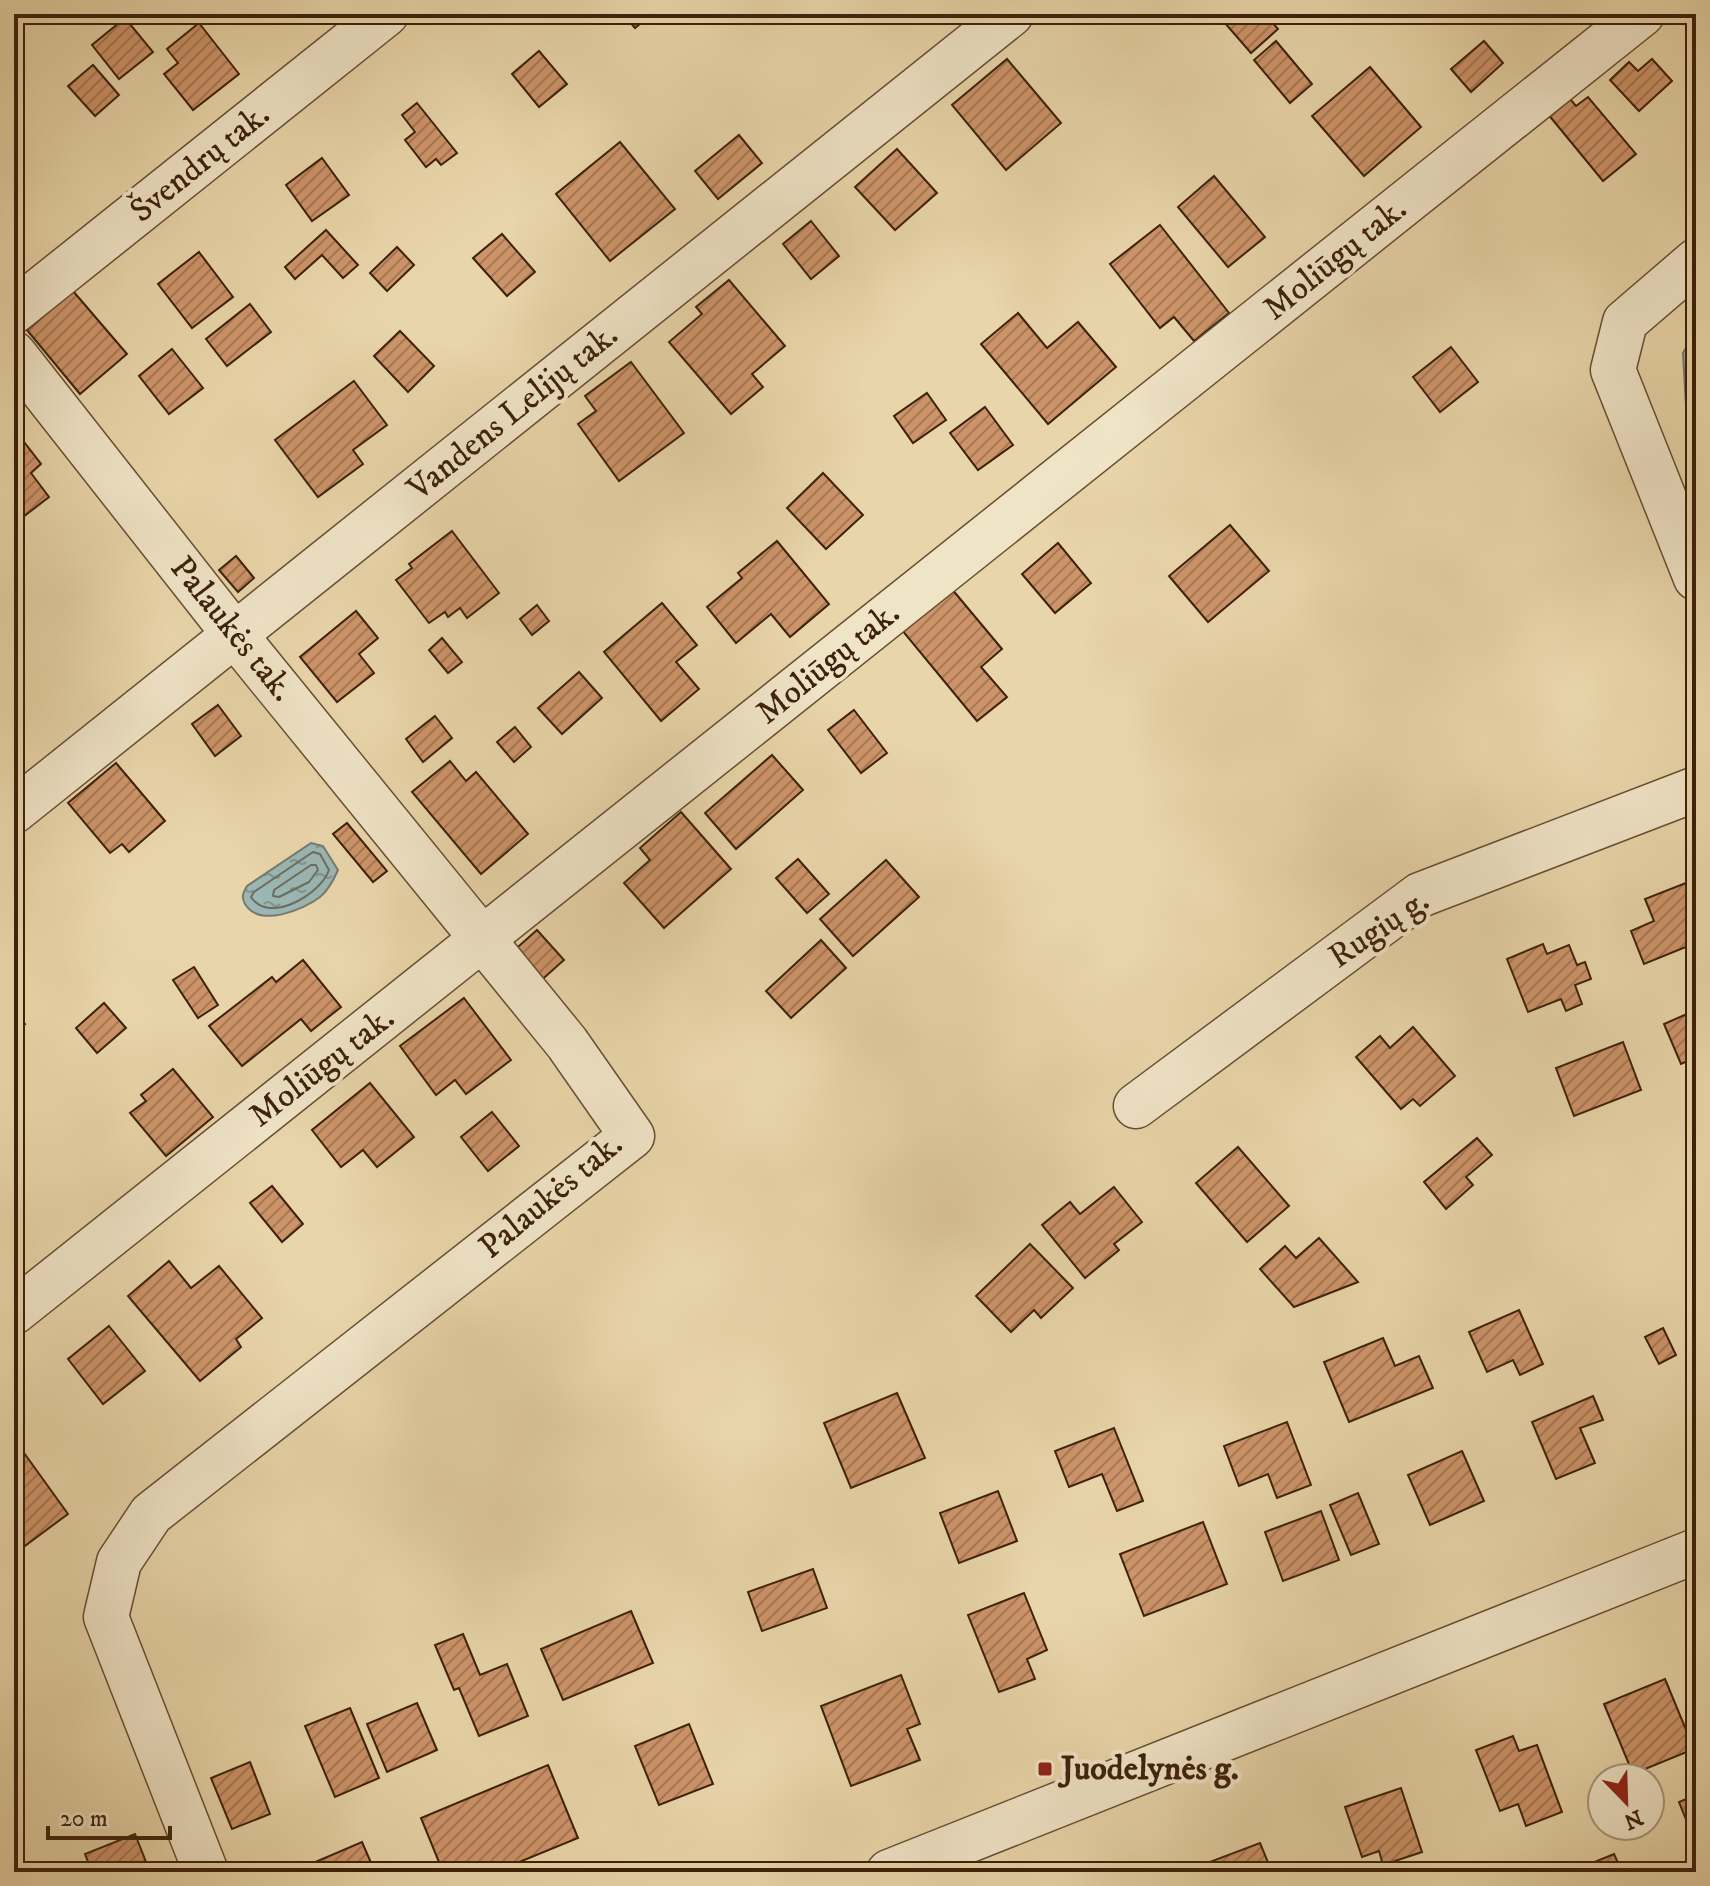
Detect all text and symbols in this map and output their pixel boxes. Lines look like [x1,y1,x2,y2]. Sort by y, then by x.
street label: Švendrų tak. [122,94,278,232]
street label: Moliūgų tak. [1255,188,1415,330]
street label: Vandens Lelijų tak. [399,314,627,510]
street label: Palaukės tak. [161,548,303,710]
street label: Moliūgų tak. [748,592,908,734]
street label: Rugių g. [1321,880,1437,978]
street label: Moliūgų tak. [241,997,403,1137]
street label: Palaukės tak. [471,1124,631,1268]
place label: Juodelynės g. [1057,1748,1239,1790]
marker: Juodelynės g. [1036,1760,1054,1778]
north arrow [1586,1762,1666,1842]
scale bar [48,1790,170,1840]
text: N [1620,1803,1647,1835]
text: 20 m [60,1804,108,1834]

